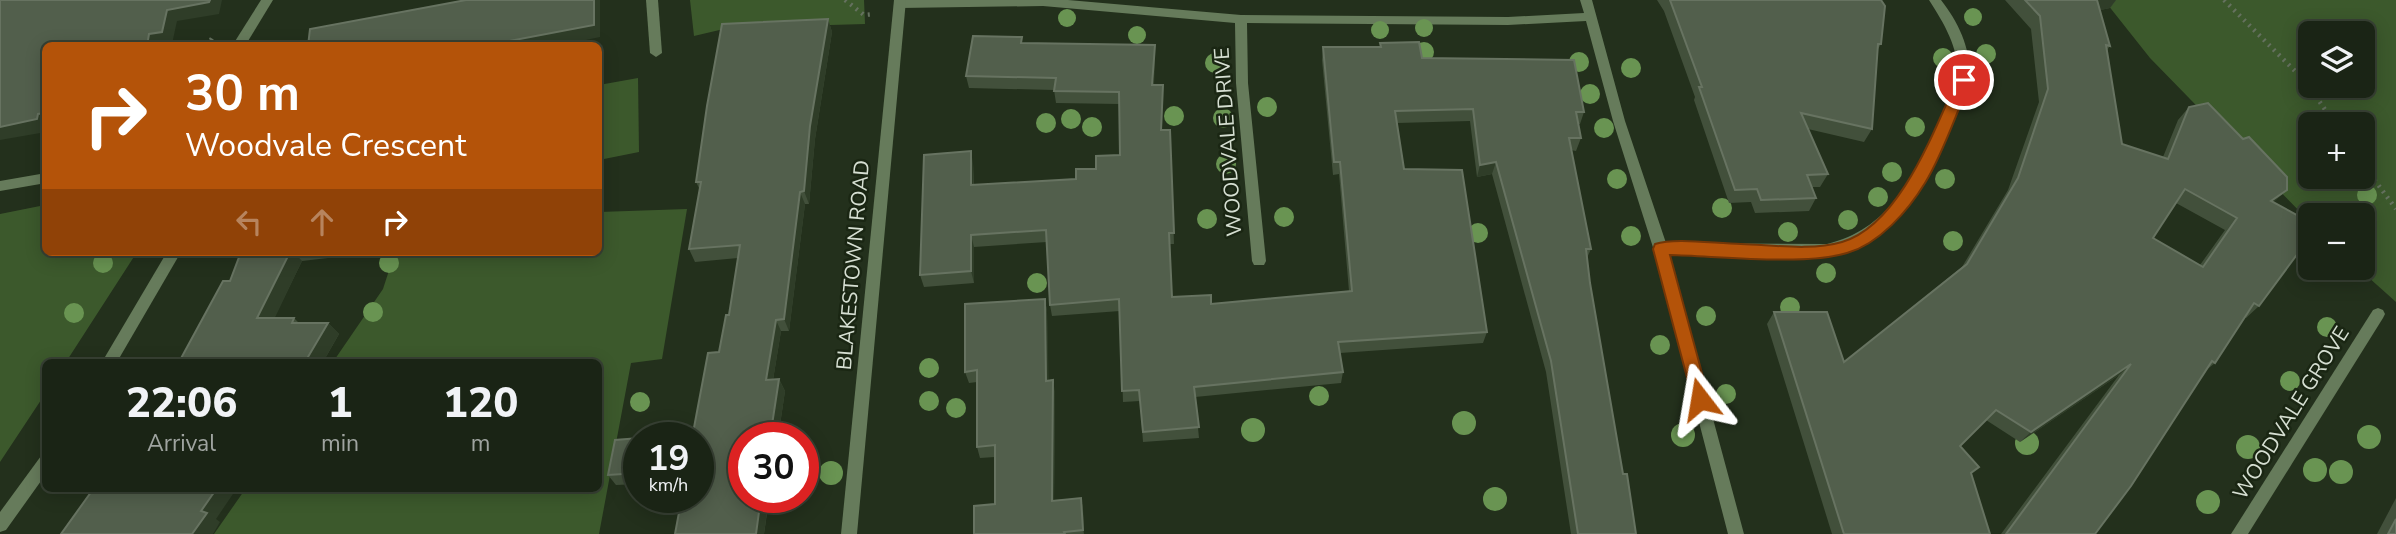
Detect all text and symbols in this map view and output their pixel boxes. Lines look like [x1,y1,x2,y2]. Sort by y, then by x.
map controls [2298,21,2375,280]
button: layers [2298,21,2375,98]
street label: WOODVALE DRIVE [1207,46,1249,238]
pin [1934,50,1994,110]
text: 30 m [185,60,300,127]
icon: arrive [1945,61,1983,99]
icon: right [70,70,161,161]
button: + [2298,112,2375,189]
text: Woodvale Crescent [185,124,466,167]
street label: BLAKESTOWN ROAD [830,159,876,371]
icon: left [230,203,268,241]
icon: ahead [303,203,341,241]
icon: right [376,203,414,241]
button: − [2298,203,2375,280]
street label: WOODVALE GROVE [2226,321,2356,505]
position arrow [1663,362,1737,436]
text: 22:06 [126,375,237,432]
text: 1 [327,375,353,432]
text: 120 [443,375,518,432]
speed limit sign: 30 [728,422,819,513]
text: Arrival [147,428,216,459]
text: min [321,428,359,459]
text: m [471,428,490,459]
text: 19 [647,435,690,482]
text: km/h [649,473,688,497]

